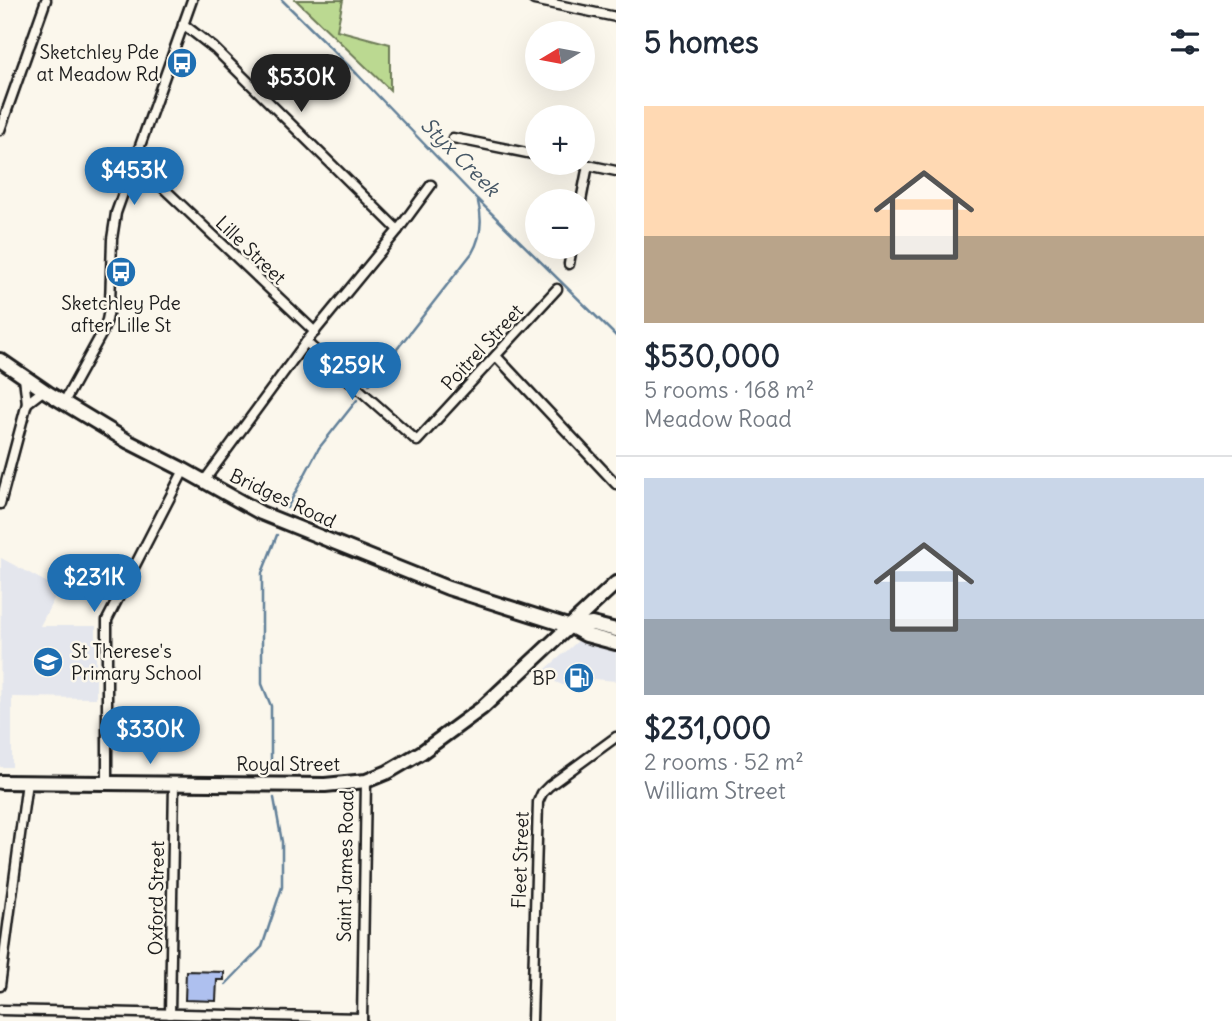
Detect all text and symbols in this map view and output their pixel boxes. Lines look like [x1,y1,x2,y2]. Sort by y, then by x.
north arrow [525,21,595,91]
map controls [525,21,595,259]
text: 5 homes [644,23,759,61]
icon: filters [1166,23,1204,61]
place label: Sketchley Pde at Meadow Rd [36,40,159,86]
bus stop icon: Sketchley Pde at Meadow Rd [165,46,199,80]
pin: $530K [252,54,350,114]
text: $530K [267,62,335,91]
button: + [525,105,595,175]
water label: Styx Creek [415,112,506,203]
pin: $453K [85,148,183,207]
icon: home [861,152,987,278]
text: $453K [101,155,167,184]
button: − [525,189,595,259]
street label: Lille Street [211,211,291,289]
bus stop icon: Sketchley Pde after Lille St [104,255,138,289]
place label: Sketchley Pde after Lille St [61,291,181,337]
street label: Poitrel Street [436,299,528,395]
text: $530,000 [644,337,780,375]
pin: $259K [303,342,401,402]
text: $259K [319,350,385,379]
text: 5 rooms · 168 m² [644,375,814,404]
text: Meadow Road [644,404,792,433]
street label: Bridges Road [226,463,340,533]
icon: home [861,524,987,650]
pin: $231K [45,554,143,614]
text: $231K [63,562,125,591]
place label: St Therese's Primary School [71,639,202,685]
school or university icon: St Therese's Primary School [31,645,65,679]
fuel station icon: BP [562,661,596,695]
place label: BP [532,666,556,690]
pin: $330K [101,706,199,766]
text: $231,000 [644,709,771,747]
text: $330K [116,714,184,743]
text: 2 rooms · 52 m² [644,747,804,776]
street label: Royal Street [236,752,340,776]
text: William Street [644,776,786,805]
street label: Saint James Road [332,790,358,942]
street label: Fleet Street [506,811,534,909]
street label: Oxford Street [143,840,169,956]

